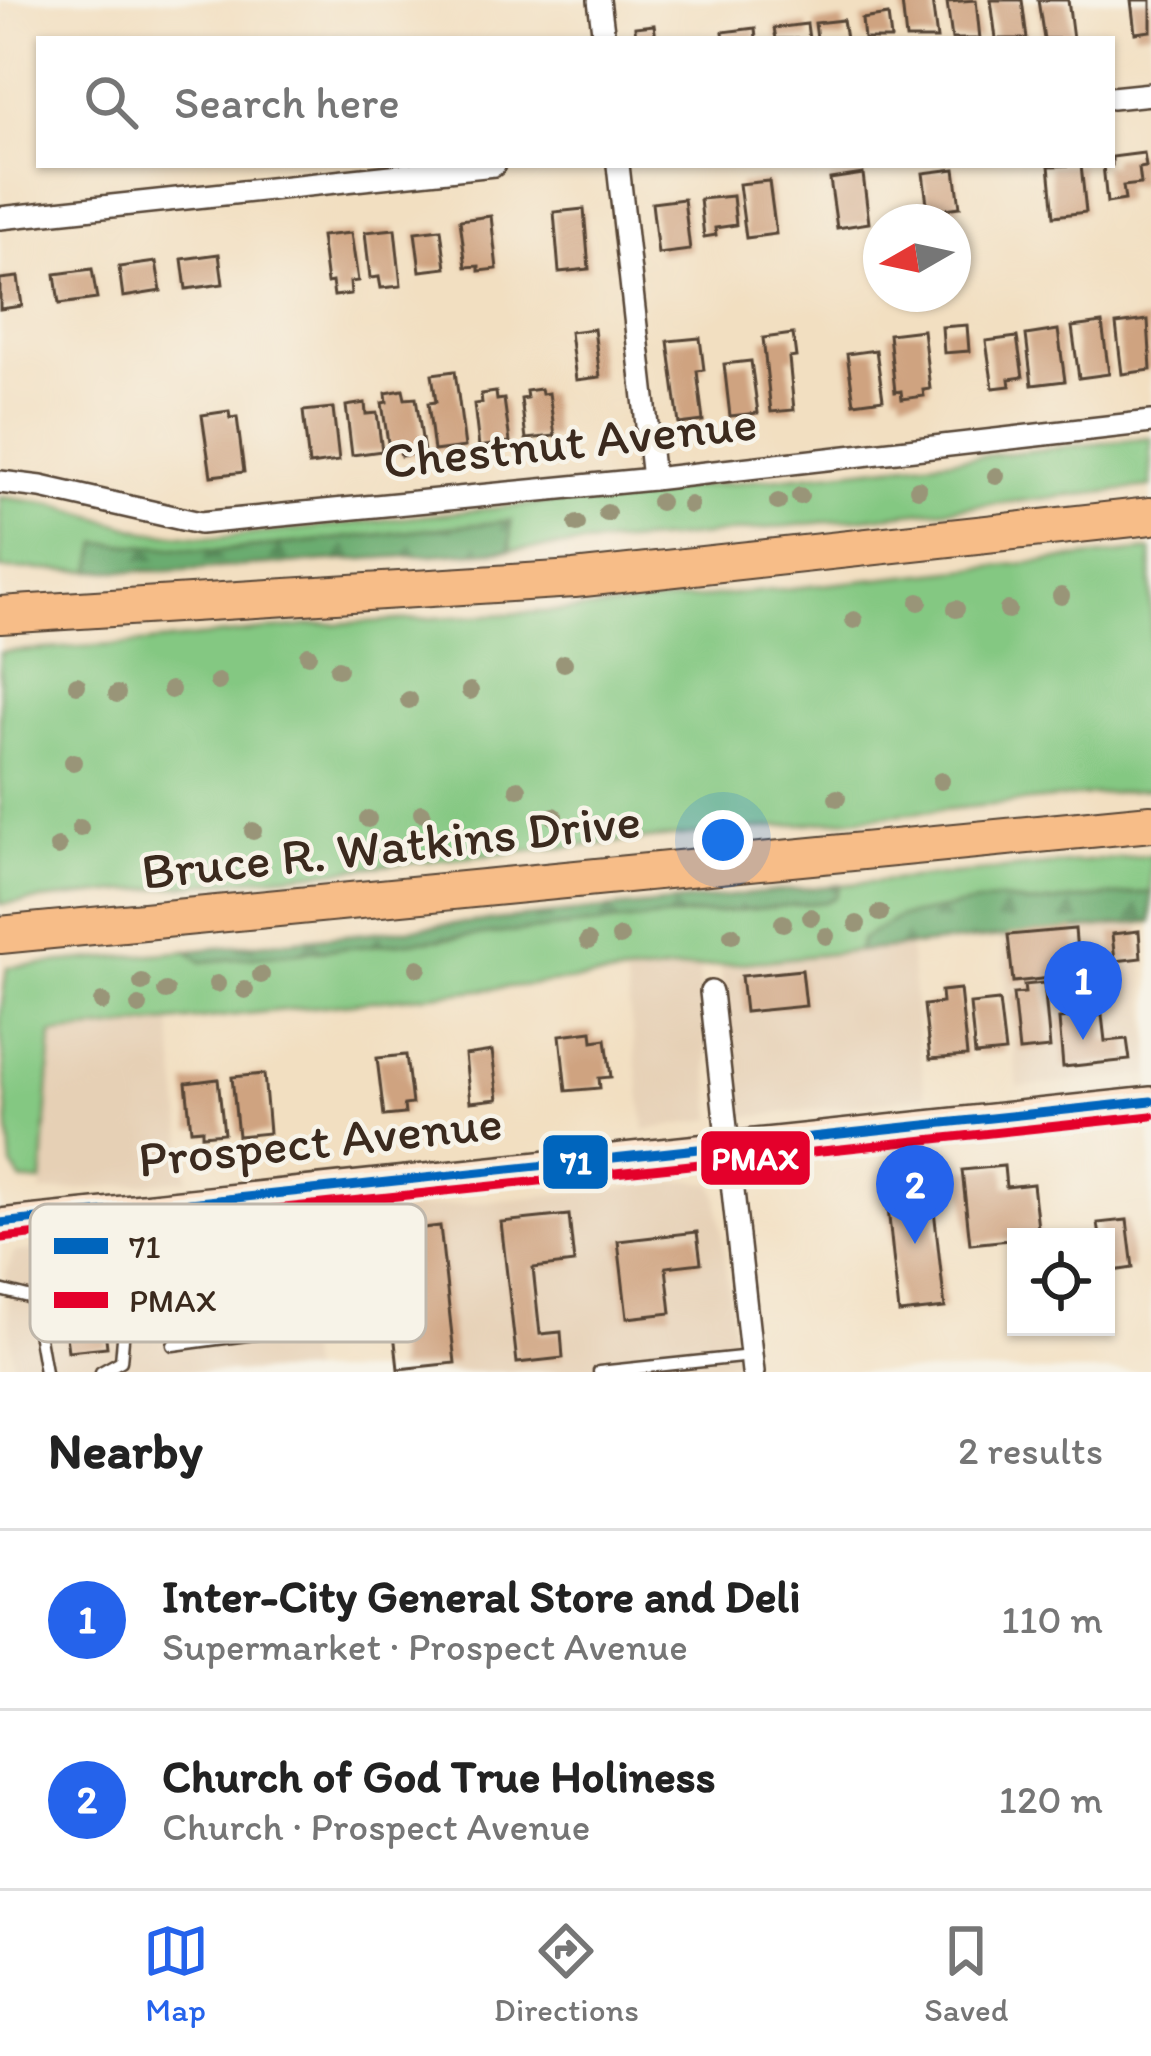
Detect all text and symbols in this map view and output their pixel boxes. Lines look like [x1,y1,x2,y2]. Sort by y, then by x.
search box [36,36,1115,168]
icon: search [78,69,144,135]
text: Search here [174,75,400,129]
north arrow [863,204,971,312]
street label: Chestnut Avenue [380,392,760,491]
street label: Bruce R. Watkins Drive [138,789,644,902]
your location [693,810,753,870]
pin: 1 [1044,941,1122,1040]
street label: Prospect Avenue [135,1091,505,1190]
line badge: PMAX [699,1129,812,1187]
line badge: 71 [541,1133,610,1191]
text: PMAX [711,1139,800,1178]
text: 71 [559,1143,593,1182]
pin: 2 [876,1145,954,1244]
legend [30,1204,426,1342]
text: 71 [129,1227,161,1266]
map controls [1007,1228,1115,1336]
button: locate [1007,1228,1115,1336]
text: PMAX [129,1281,217,1320]
text: Nearby [48,1420,203,1481]
text: 2 results [958,1427,1103,1474]
text: Inter-City General Store and Deli [162,1569,801,1623]
text: 1 [78,1596,96,1643]
text: 110 m [1001,1596,1103,1643]
text: Supermarket · Prospect Avenue [162,1623,688,1670]
text: Church of God True Holiness [162,1749,716,1803]
text: 2 [77,1776,97,1823]
text: 120 m [999,1776,1103,1823]
text: Church · Prospect Avenue [162,1803,590,1850]
tab: Map [143,1918,209,2029]
tab: Directions [494,1918,639,2029]
tab: Saved [924,1918,1008,2029]

